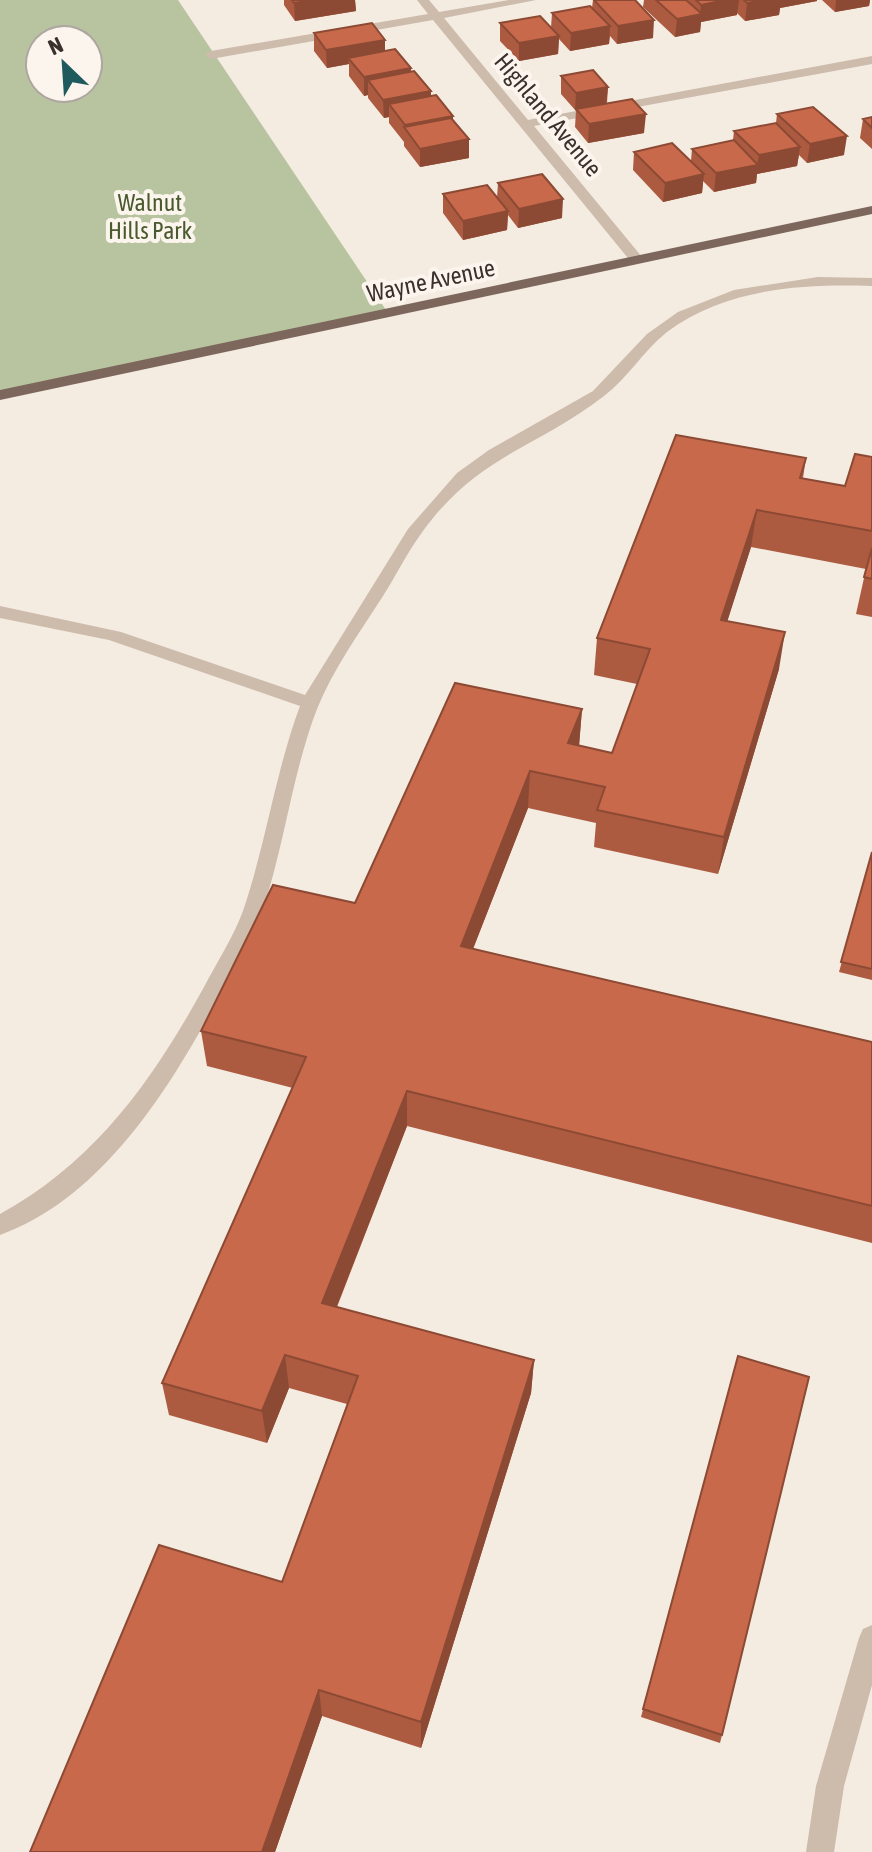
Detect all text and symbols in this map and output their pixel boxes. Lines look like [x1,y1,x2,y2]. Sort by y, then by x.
north arrow [24,24,104,104]
text: N [44,31,67,60]
street label: Highland Avenue [489,48,607,181]
park label: Walnut Hills Park [108,189,192,244]
street label: Wayne Avenue [365,254,497,307]

